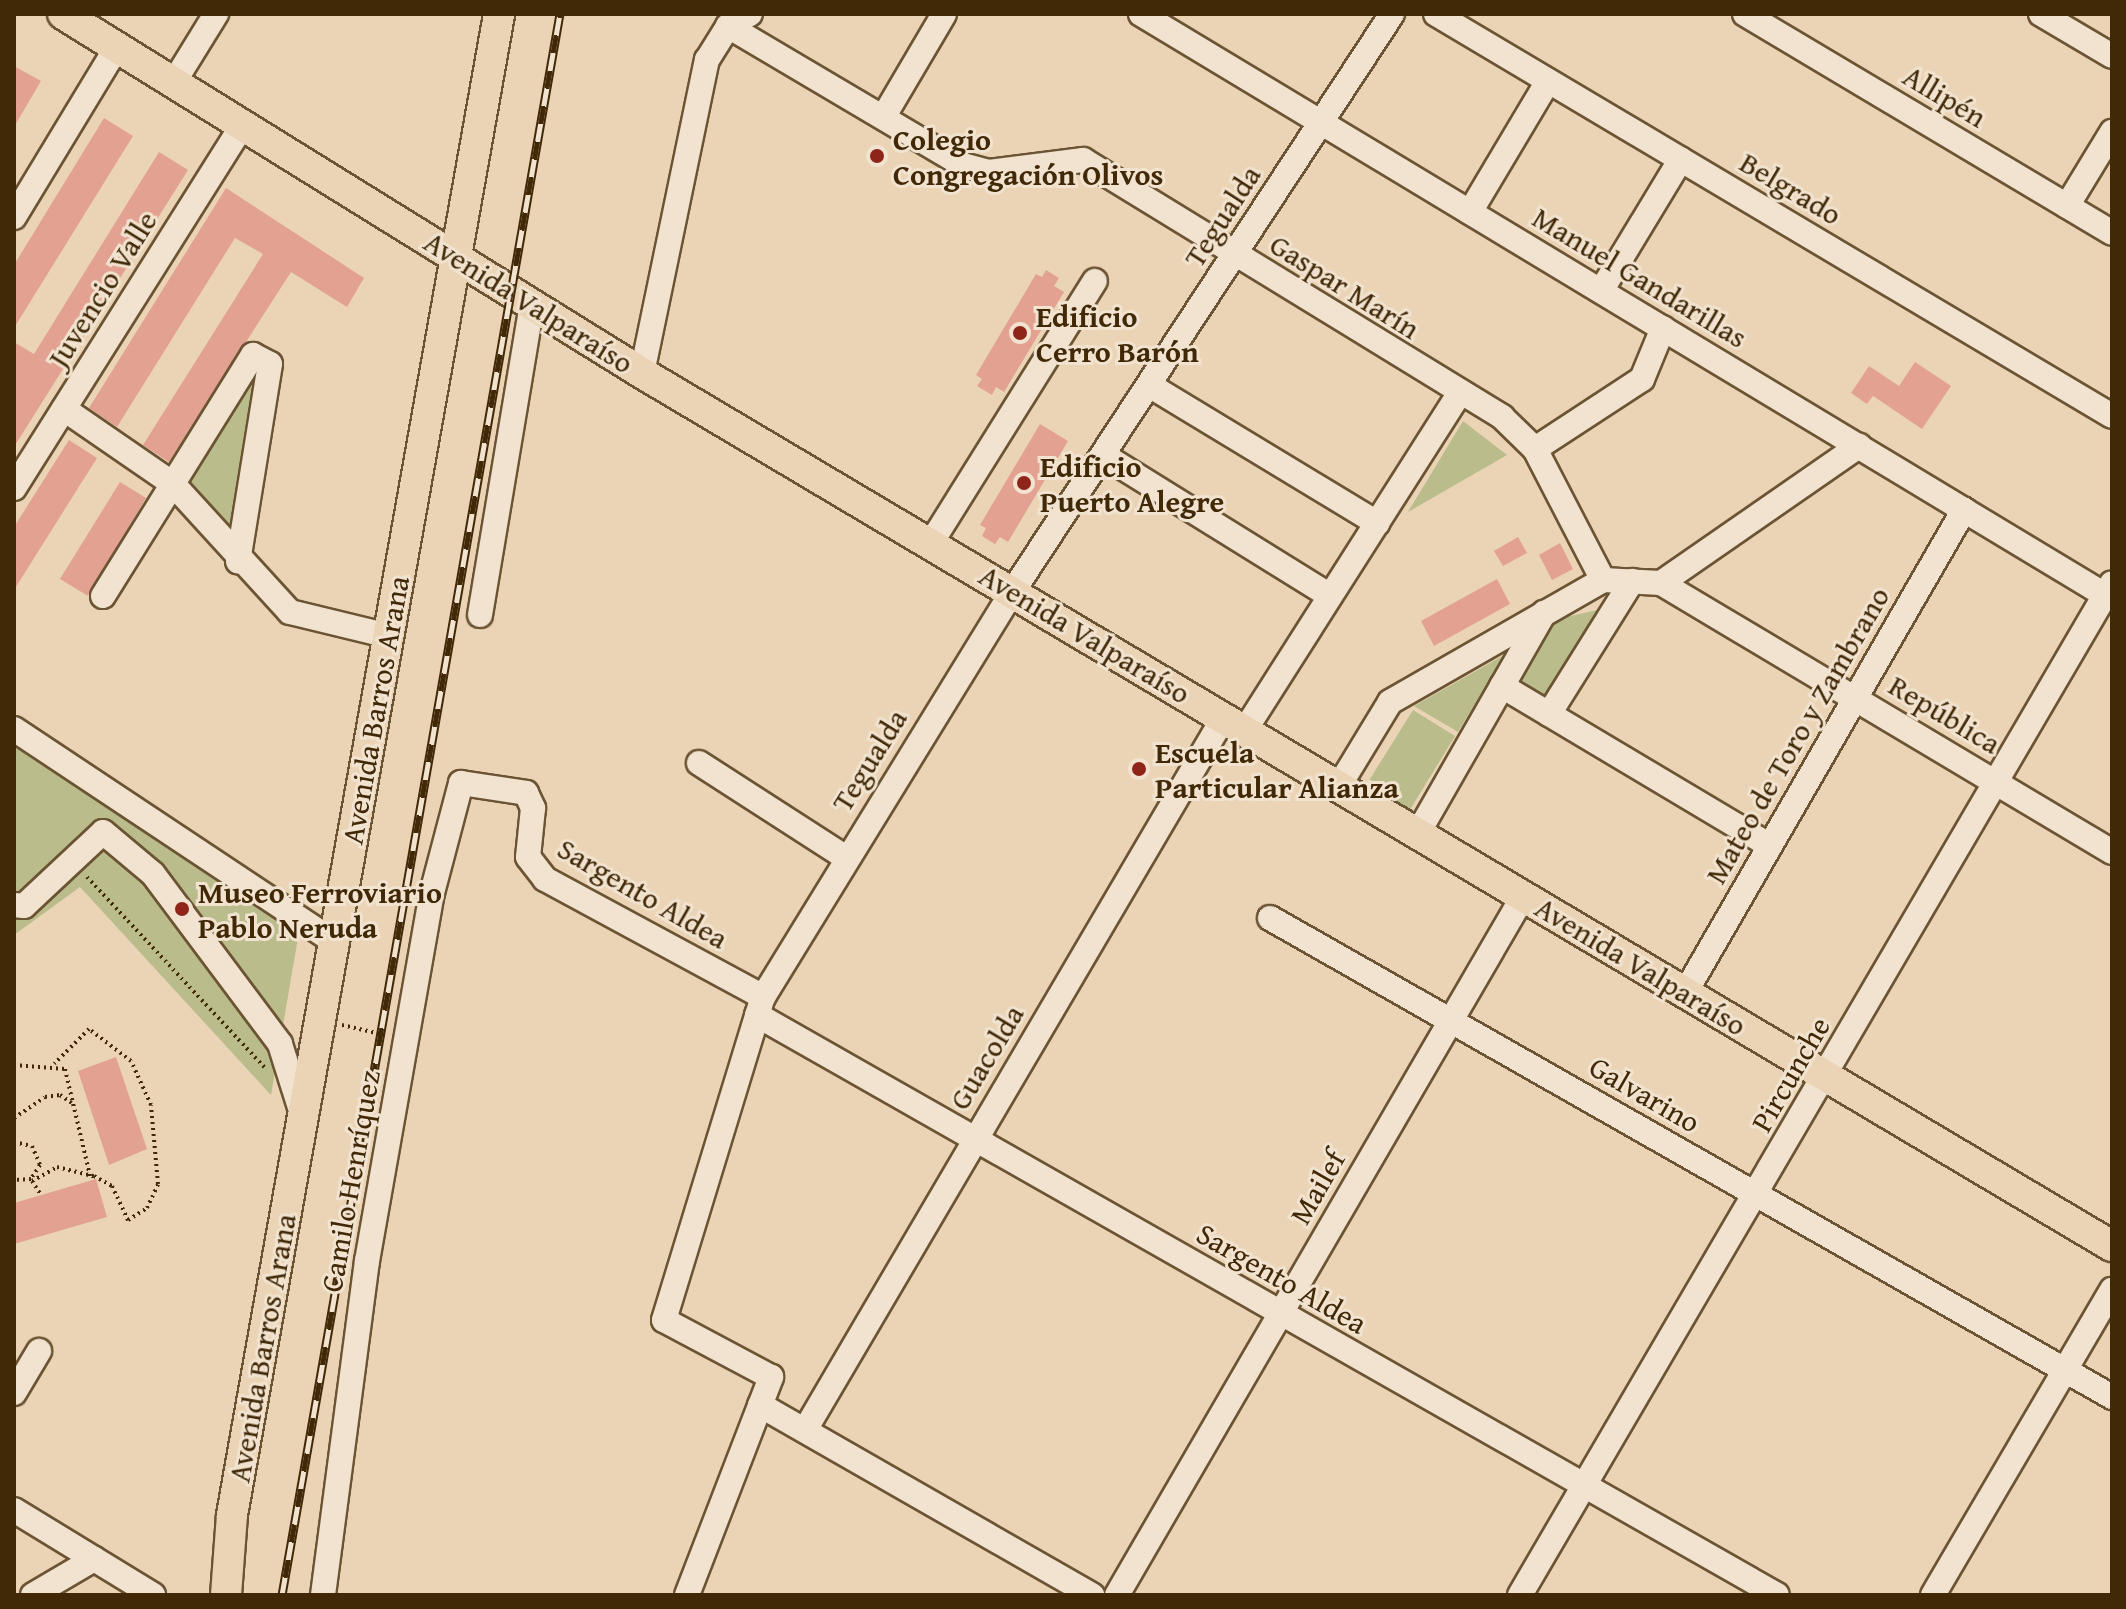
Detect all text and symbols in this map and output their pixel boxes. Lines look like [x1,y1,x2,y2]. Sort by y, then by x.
street label: Allipén [1897,57,1993,135]
place label: Colegio Congregación Olivos [893,121,1163,192]
street label: Belgrado [1734,144,1848,232]
marker: Colegio Congregación Olivos [868,147,886,165]
street label: Tegualda [1176,159,1268,273]
street label: Manuel Gandarillas [1526,199,1754,355]
street label: Juvencio Valle [40,204,164,374]
street label: Avenida Valparaíso [418,223,640,381]
street label: Gaspar Marín [1264,226,1426,346]
place label: Edificio Cerro Barón [1036,298,1199,368]
marker: Edificio Cerro Barón [1011,324,1029,342]
place label: Edificio Puerto Alegre [1040,448,1224,518]
marker: Edificio Puerto Alegre [1015,474,1033,492]
street label: Avenida Valparaíso [973,557,1197,711]
street label: Avenida Barros Arana [334,573,416,847]
street label: Mateo de Toro y Zambrano [1697,580,1897,890]
street label: República [1883,667,2007,761]
street label: Tegualda [824,702,914,818]
place label: Escuela Particular Alianza [1155,734,1399,804]
marker: Escuela Particular Alianza [1130,760,1148,778]
street label: Sargento Aldea [552,830,734,956]
place label: Museo Ferroviario Pablo Neruda [198,874,442,944]
street label: Avenida Valparaíso [1529,889,1753,1043]
marker: Museo Ferroviario Pablo Neruda [173,900,191,918]
street label: Guacolda [941,998,1031,1116]
street label: Pircunche [1743,1010,1837,1138]
street label: Galvarino [1583,1048,1707,1140]
street label: Camilo Henríquez [313,1067,387,1295]
street label: Mailef [1282,1144,1352,1230]
street label: Avenida Barros Arana [221,1211,303,1485]
street label: Sargento Aldea [1191,1215,1373,1341]

